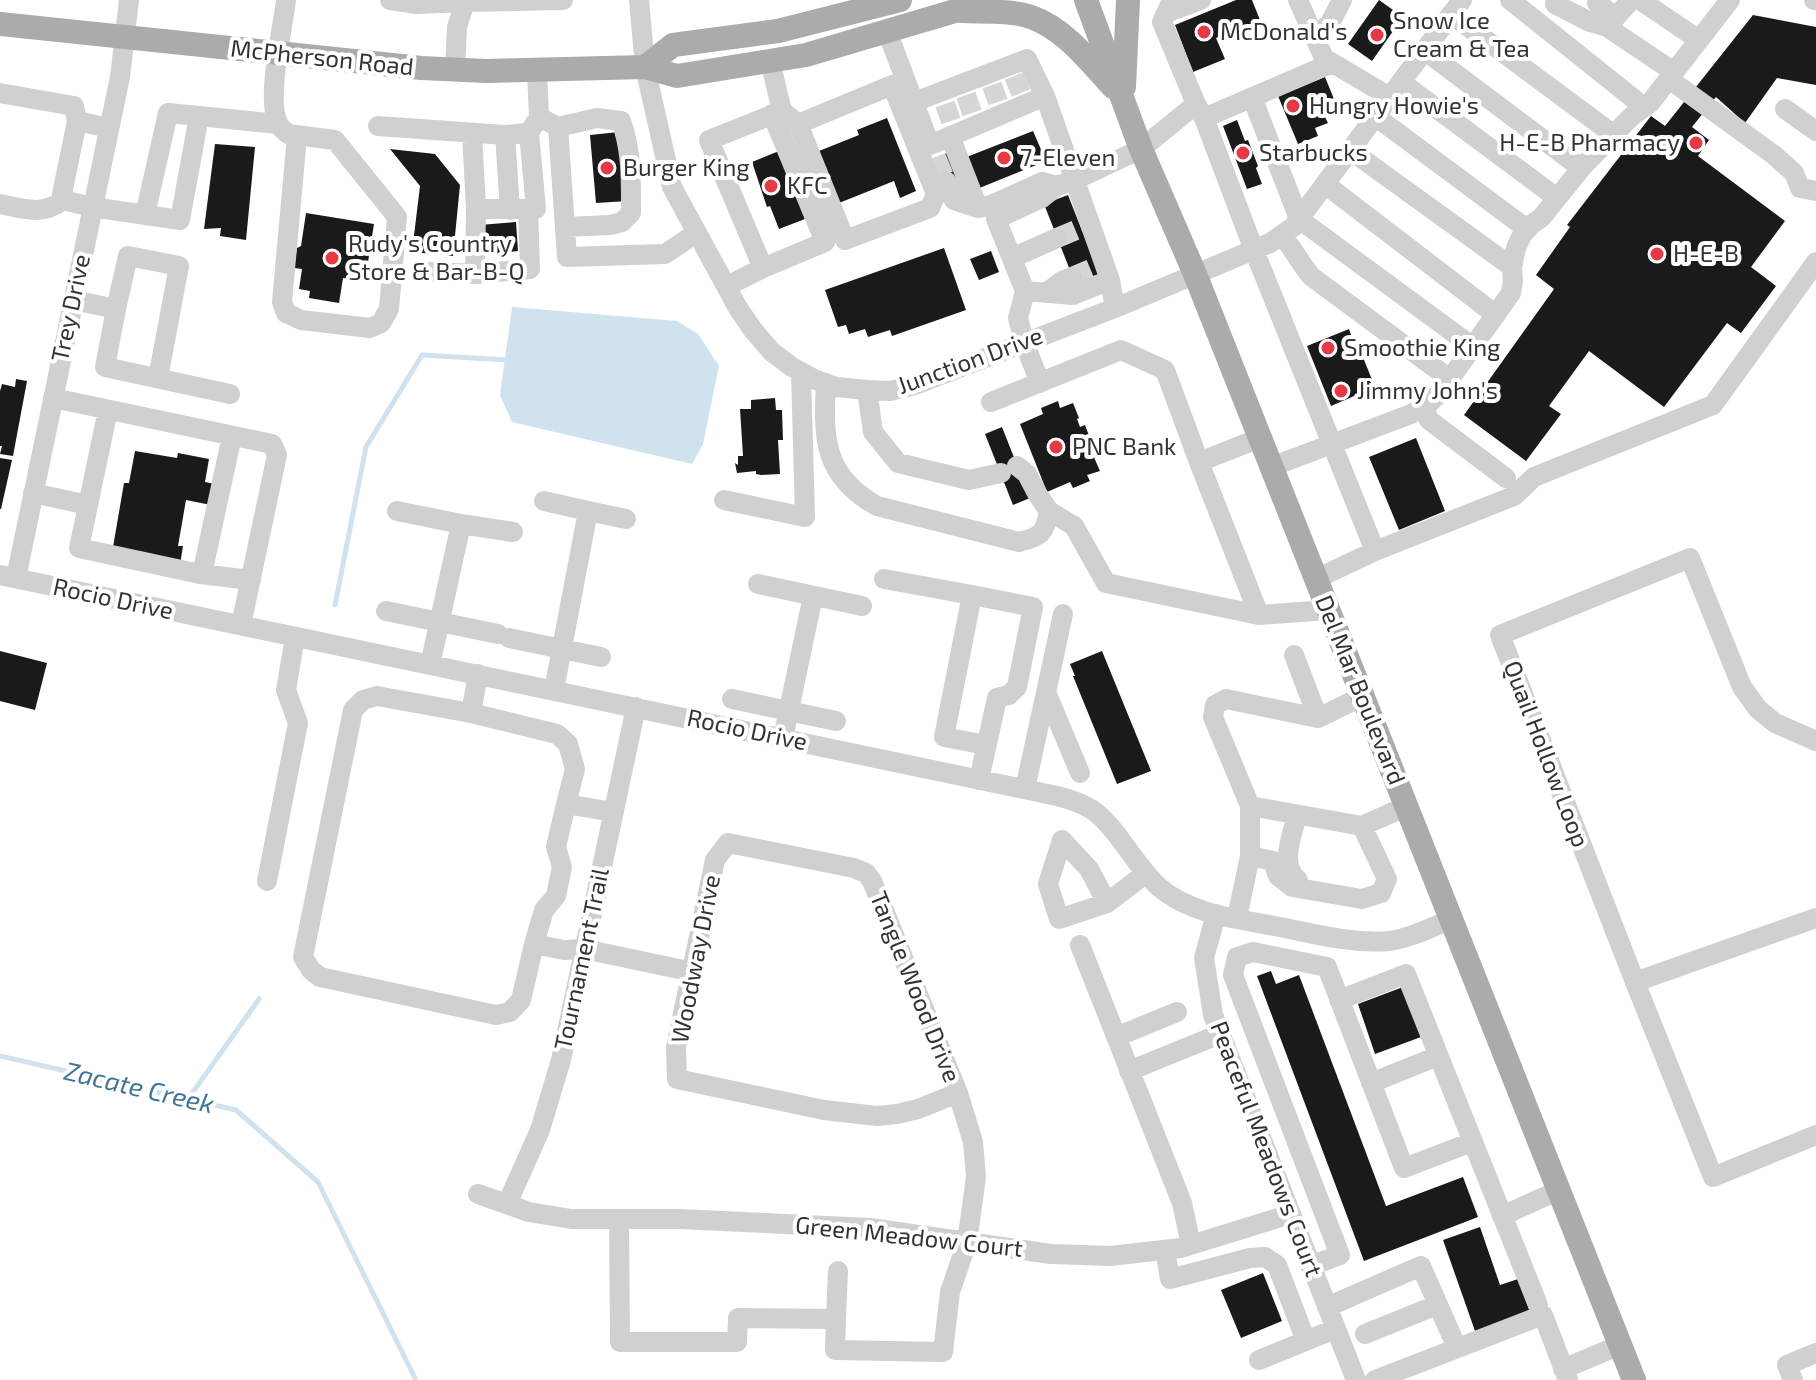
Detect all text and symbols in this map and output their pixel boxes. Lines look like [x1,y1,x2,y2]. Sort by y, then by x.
place label: Snow Ice Cream & Tea [1393,7,1530,63]
place label: McDonald's [1220,18,1348,46]
marker: McDonald's [1195,23,1213,41]
marker: Snow Ice Cream & Tea [1368,26,1386,44]
street label: McPherson Road [229,34,415,82]
place label: Hungry Howie's [1309,92,1479,120]
marker: Hungry Howie's [1284,97,1302,115]
place label: H-E-B Pharmacy [1499,129,1680,157]
marker: H-E-B Pharmacy [1687,134,1705,152]
place label: Starbucks [1259,139,1368,167]
place label: 7-Eleven [1020,144,1115,172]
marker: Starbucks [1234,144,1252,162]
marker: 7-Eleven [995,149,1013,167]
place label: Burger King [623,154,750,182]
marker: Burger King [598,159,616,177]
place label: KFC [787,172,828,200]
marker: KFC [762,177,780,195]
place label: Rudy's Country Store & Bar-B-Q [348,230,525,286]
place label: H-E-B [1673,240,1739,268]
marker: H-E-B [1648,245,1666,263]
marker: Rudy's Country Store & Bar-B-Q [323,249,341,267]
street label: Trey Drive [46,252,96,364]
street label: Junction Drive [893,321,1047,401]
place label: Smoothie King [1344,334,1500,362]
marker: Smoothie King [1319,339,1337,357]
place label: Jimmy John's [1357,377,1498,405]
marker: Jimmy John's [1332,382,1350,400]
place label: PNC Bank [1072,433,1176,461]
marker: PNC Bank [1047,438,1065,456]
street label: Rocio Drive [50,572,176,626]
street label: Del Mar Boulevard [1309,591,1411,789]
street label: Quail Hollow Loop [1497,657,1595,851]
street label: Rocio Drive [684,703,810,757]
street label: Tournament Trail [549,865,615,1053]
street label: Woodway Drive [666,872,726,1046]
street label: Tangle Wood Drive [864,887,966,1087]
street label: Peaceful Meadows Court [1204,1017,1328,1281]
water label: Zacate Creek [61,1056,217,1120]
street label: Green Meadow Court [794,1211,1024,1263]

